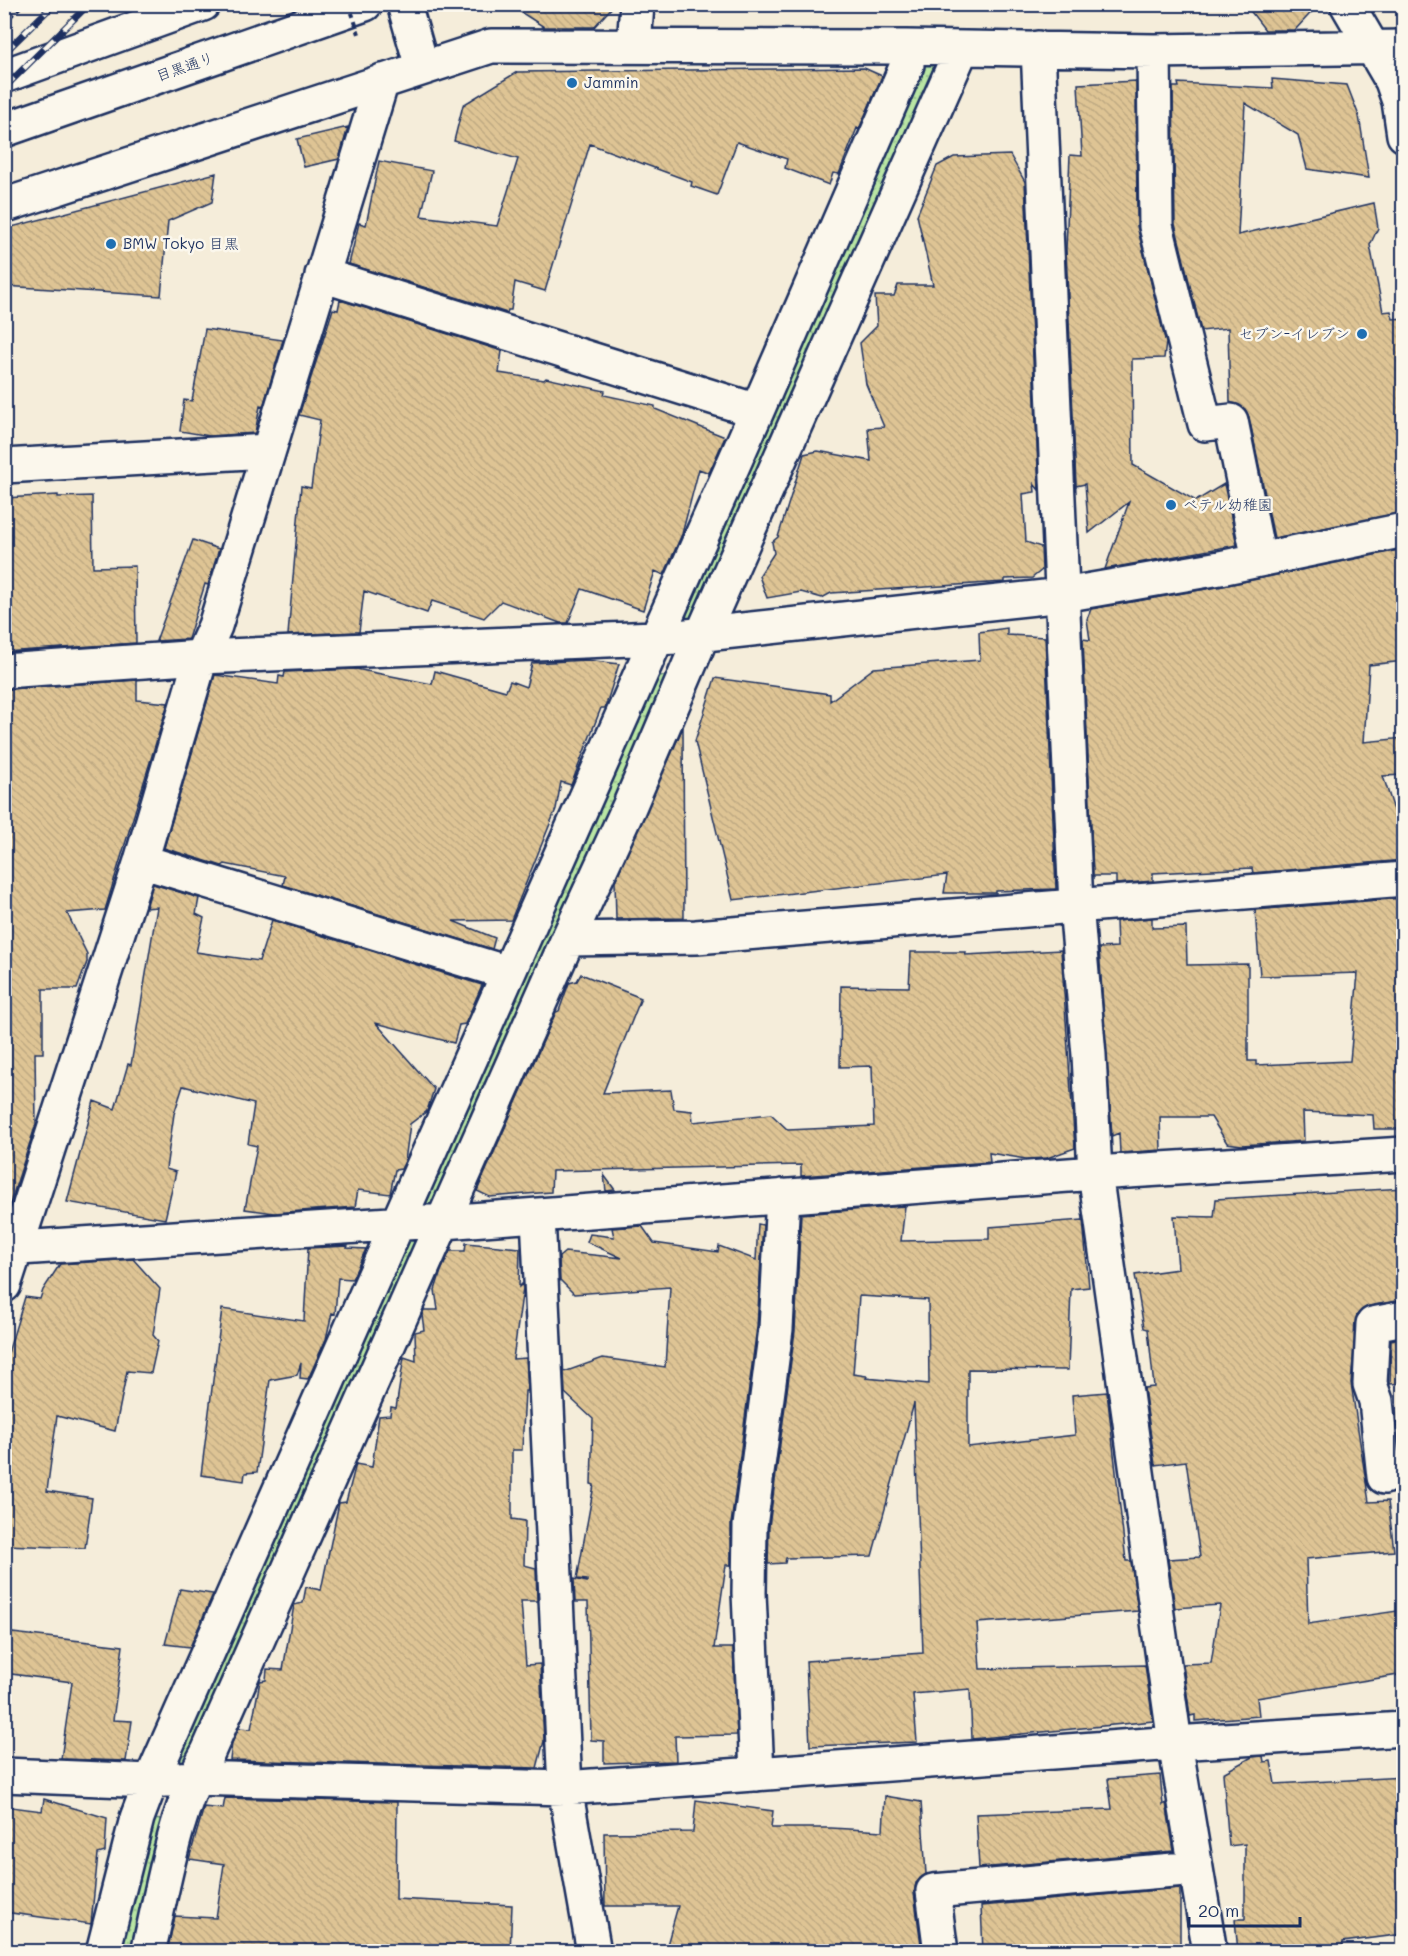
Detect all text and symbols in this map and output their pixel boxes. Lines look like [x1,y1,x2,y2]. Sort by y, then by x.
street label: 目黒通り [153,47,216,85]
place label: Jammin [584,72,638,92]
marker: Jammin [565,76,579,90]
place label: BMW Tokyo 目黒 [123,233,239,253]
marker: BMW Tokyo 目黒 [104,237,118,251]
place label: セブン-イレブン [1239,323,1350,343]
marker: セブン-イレブン [1355,327,1369,341]
place label: ベテル幼稚園 [1183,494,1272,514]
marker: ベテル幼稚園 [1164,498,1178,512]
scale bar [1189,1890,1300,1928]
text: 20 m [1198,1898,1239,1922]

